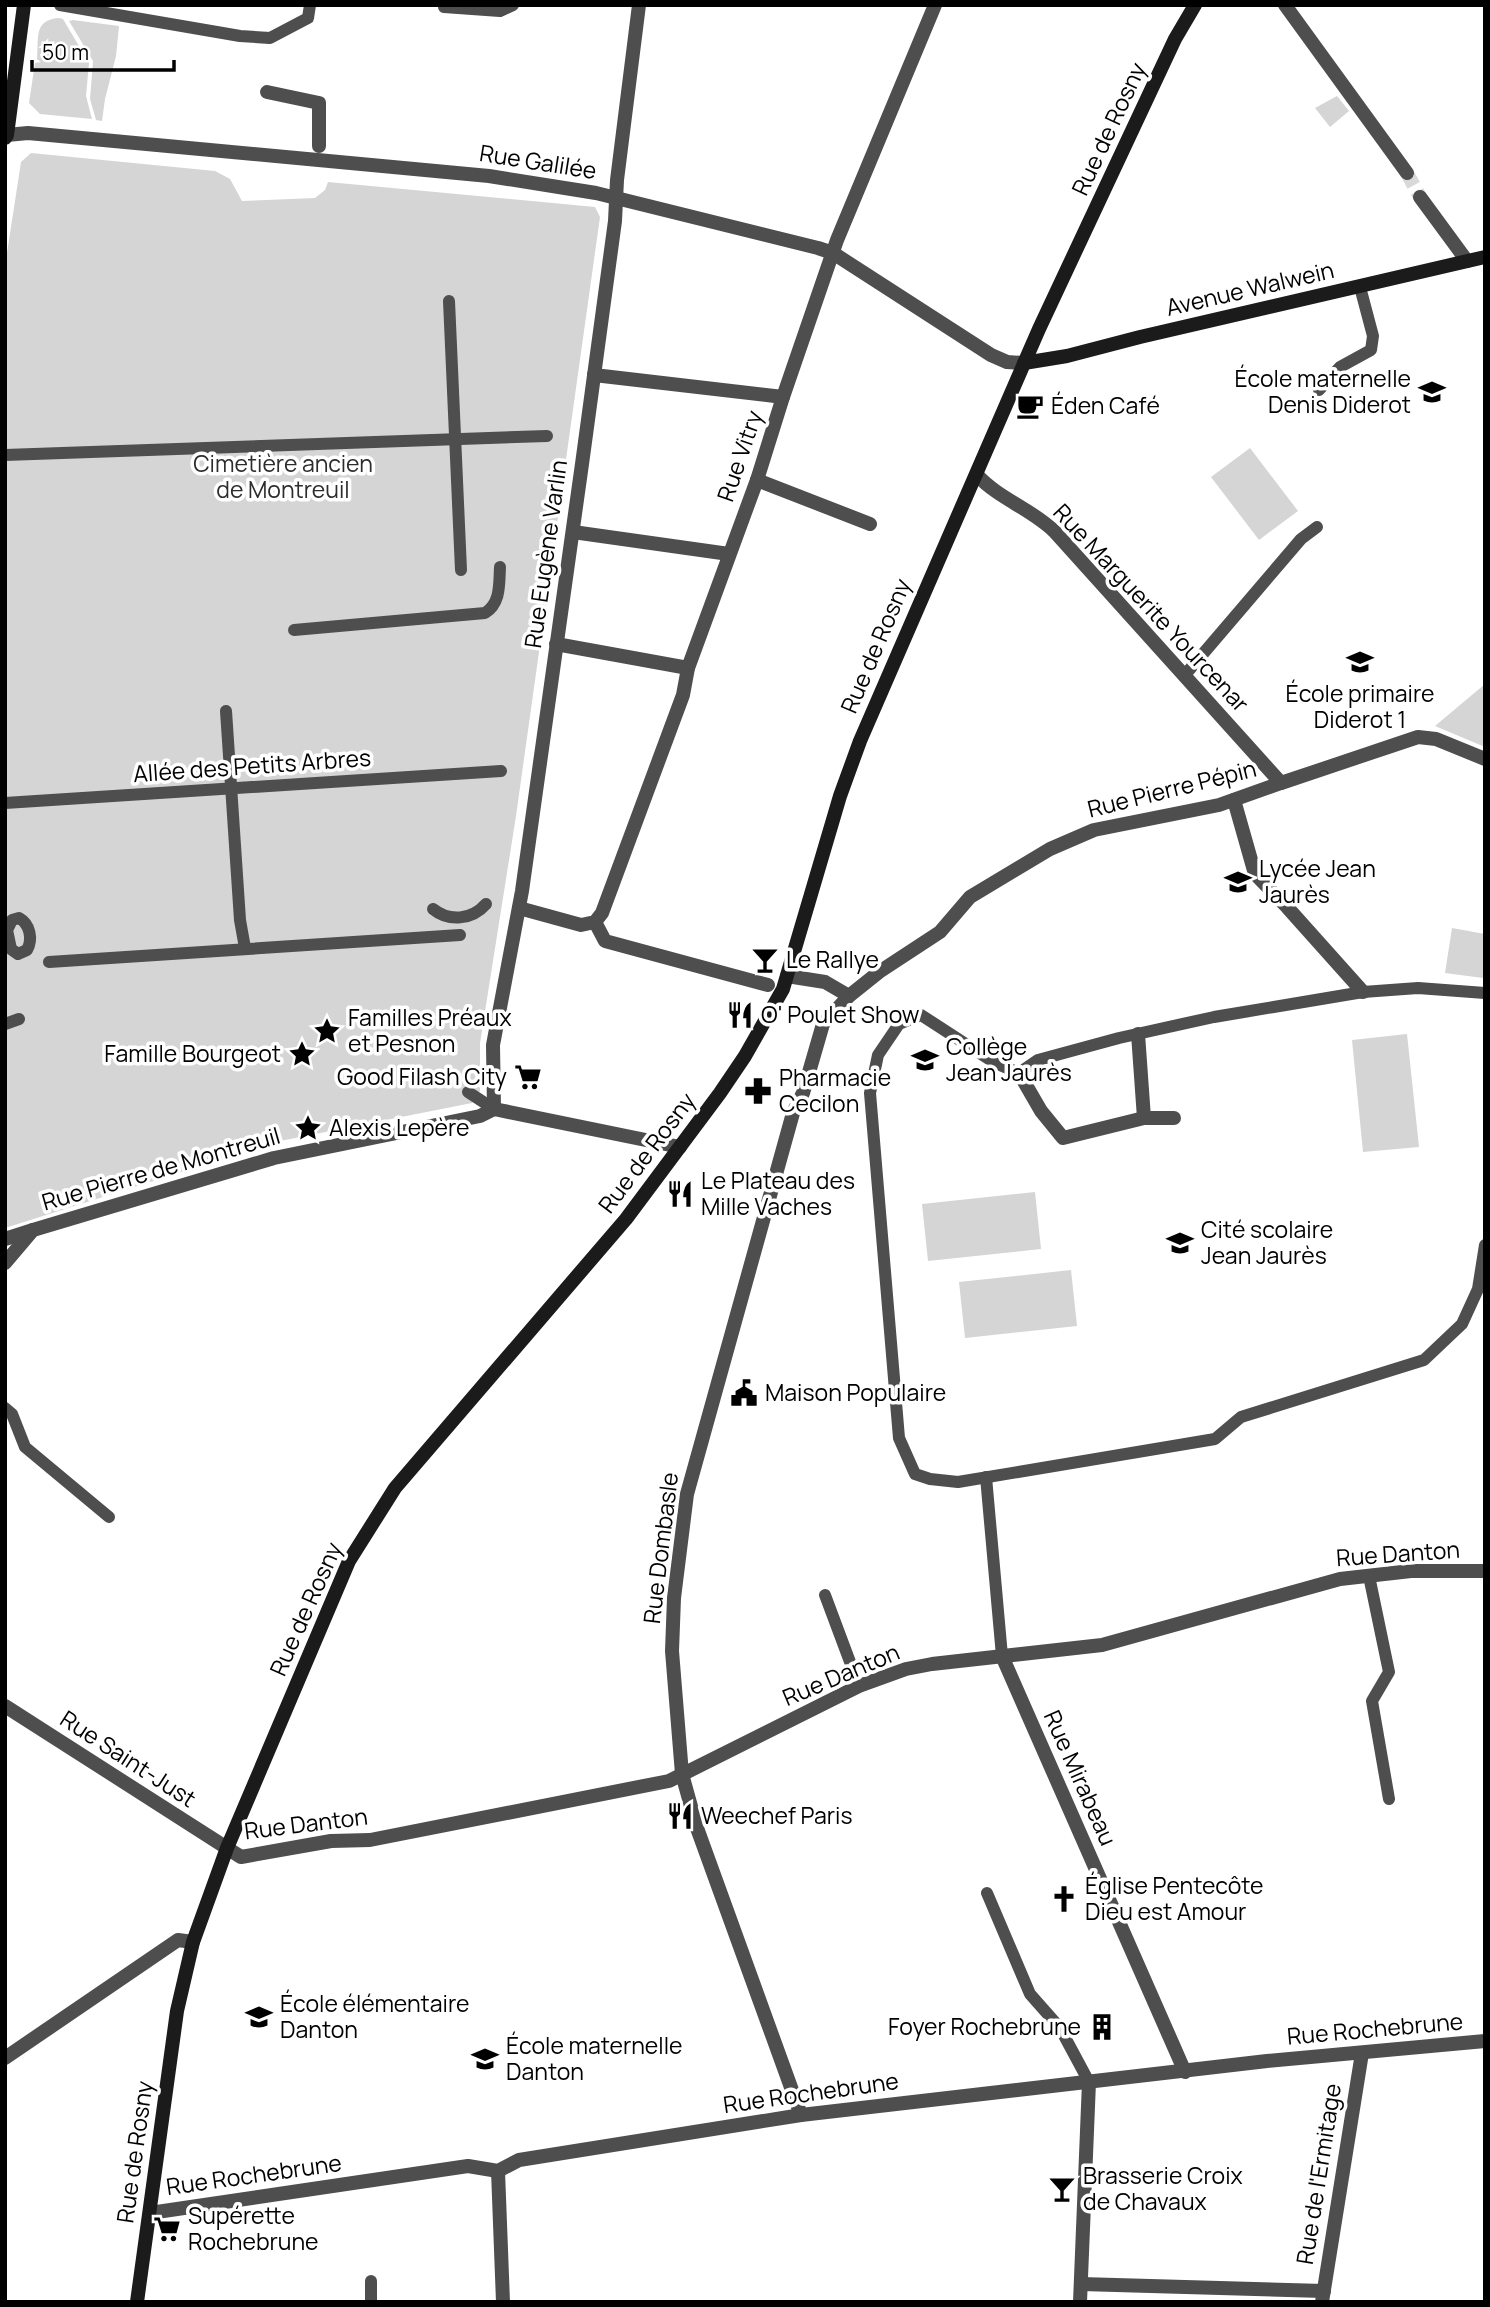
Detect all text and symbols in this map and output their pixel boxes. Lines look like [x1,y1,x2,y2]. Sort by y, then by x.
scale bar [32,28,173,72]
text: 50 m [42,38,89,66]
street label: Rue de Rosny [1063,57,1153,200]
street label: Rue Galilée [477,136,599,186]
street label: Avenue Walwein [1163,253,1337,323]
place label: École maternelle Denis Diderot [1235,362,1411,420]
school or university icon: École maternelle Denis Diderot [1417,377,1447,407]
place label: Éden Café [1051,389,1160,421]
cafe icon: Éden Café [1015,391,1045,421]
street label: Rue Vitry [709,406,770,506]
park label: Cimetière ancien de Montreuil [193,447,373,505]
street label: Rue Eugène Varlin [516,458,574,650]
street label: Rue Marguerite Yourcenar [1047,496,1257,718]
street label: Rue de Rosny [832,573,918,718]
school or university icon: École primaire Diderot 1 [1345,647,1375,677]
place label: École primaire Diderot 1 [1286,677,1434,735]
street label: Allée des Petits Arbres [132,741,372,789]
street label: Rue Pierre Pépin [1084,752,1260,824]
place label: Lycée Jean Jaurès [1259,852,1376,910]
school or university icon: Lycée Jean Jaurès [1223,867,1253,897]
place label: Le Rallye [786,943,879,975]
bar icon: Le Rallye [750,945,780,975]
place label: O' Poulet Show [761,998,920,1030]
restaurant icon: O' Poulet Show [725,1000,755,1030]
place label: Familles Préaux et Pesnon [348,1001,512,1059]
place icon: Familles Préaux et Pesnon [312,1016,342,1046]
place label: Collège Jean Jaurès [946,1030,1072,1088]
place label: Famille Bourgeot [104,1037,281,1069]
place icon: Famille Bourgeot [287,1039,317,1069]
school or university icon: Collège Jean Jaurès [910,1045,940,1075]
place label: Good Filash City [337,1060,507,1092]
place label: Pharmacie Cecilon [779,1061,891,1119]
supermarket icon: Good Filash City [513,1062,543,1092]
pharmacy icon: Pharmacie Cecilon [743,1076,773,1106]
street label: Rue de Rosny [590,1086,702,1219]
place label: Alexis Lepère [329,1111,470,1143]
place icon: Alexis Lepère [293,1113,323,1143]
street label: Rue Pierre de Montreuil [38,1119,284,1217]
place label: Le Plateau des Mille Vaches [701,1164,855,1222]
restaurant icon: Le Plateau des Mille Vaches [665,1179,695,1209]
place label: Cité scolaire Jean Jaurès [1201,1213,1333,1271]
school or university icon: Cité scolaire Jean Jaurès [1165,1228,1195,1258]
place label: Maison Populaire [765,1376,946,1408]
public building icon: Maison Populaire [729,1378,759,1408]
street label: Rue Dombasle [635,1470,685,1625]
street label: Rue Danton [1335,1533,1461,1573]
street label: Rue de Rosny [261,1537,349,1681]
street label: Rue Danton [777,1635,904,1713]
street label: Rue Saint-Just [54,1702,203,1814]
street label: Rue Mirabeau [1037,1705,1125,1850]
place label: Weechef Paris [701,1799,852,1831]
street label: Rue Danton [242,1800,369,1846]
restaurant icon: Weechef Paris [665,1801,695,1831]
place label: Église Pentecôte Dieu est Amour [1085,1869,1264,1927]
church icon: Église Pentecôte Dieu est Amour [1049,1884,1079,1914]
place label: École élémentaire Danton [280,1987,469,2045]
school or university icon: École élémentaire Danton [244,2002,274,2032]
street label: Rue Rochebrune [1285,2004,1464,2052]
place label: Foyer Rochebrune [888,2010,1081,2042]
building icon: Foyer Rochebrune [1087,2012,1117,2042]
place label: École maternelle Danton [506,2029,683,2087]
school or university icon: École maternelle Danton [470,2044,500,2074]
street label: Rue Rochebrune [721,2064,901,2120]
street label: Rue de Rosny [108,2079,160,2225]
street label: Rue de l'Ermitage [1288,2081,1348,2267]
street label: Rue Rochebrune [164,2146,344,2202]
place label: Brasserie Croix de Chavaux [1083,2159,1243,2217]
bar icon: Brasserie Croix de Chavaux [1047,2174,1077,2204]
place label: Supérette Rochebrune [188,2199,319,2257]
supermarket icon: Supérette Rochebrune [152,2214,182,2244]

